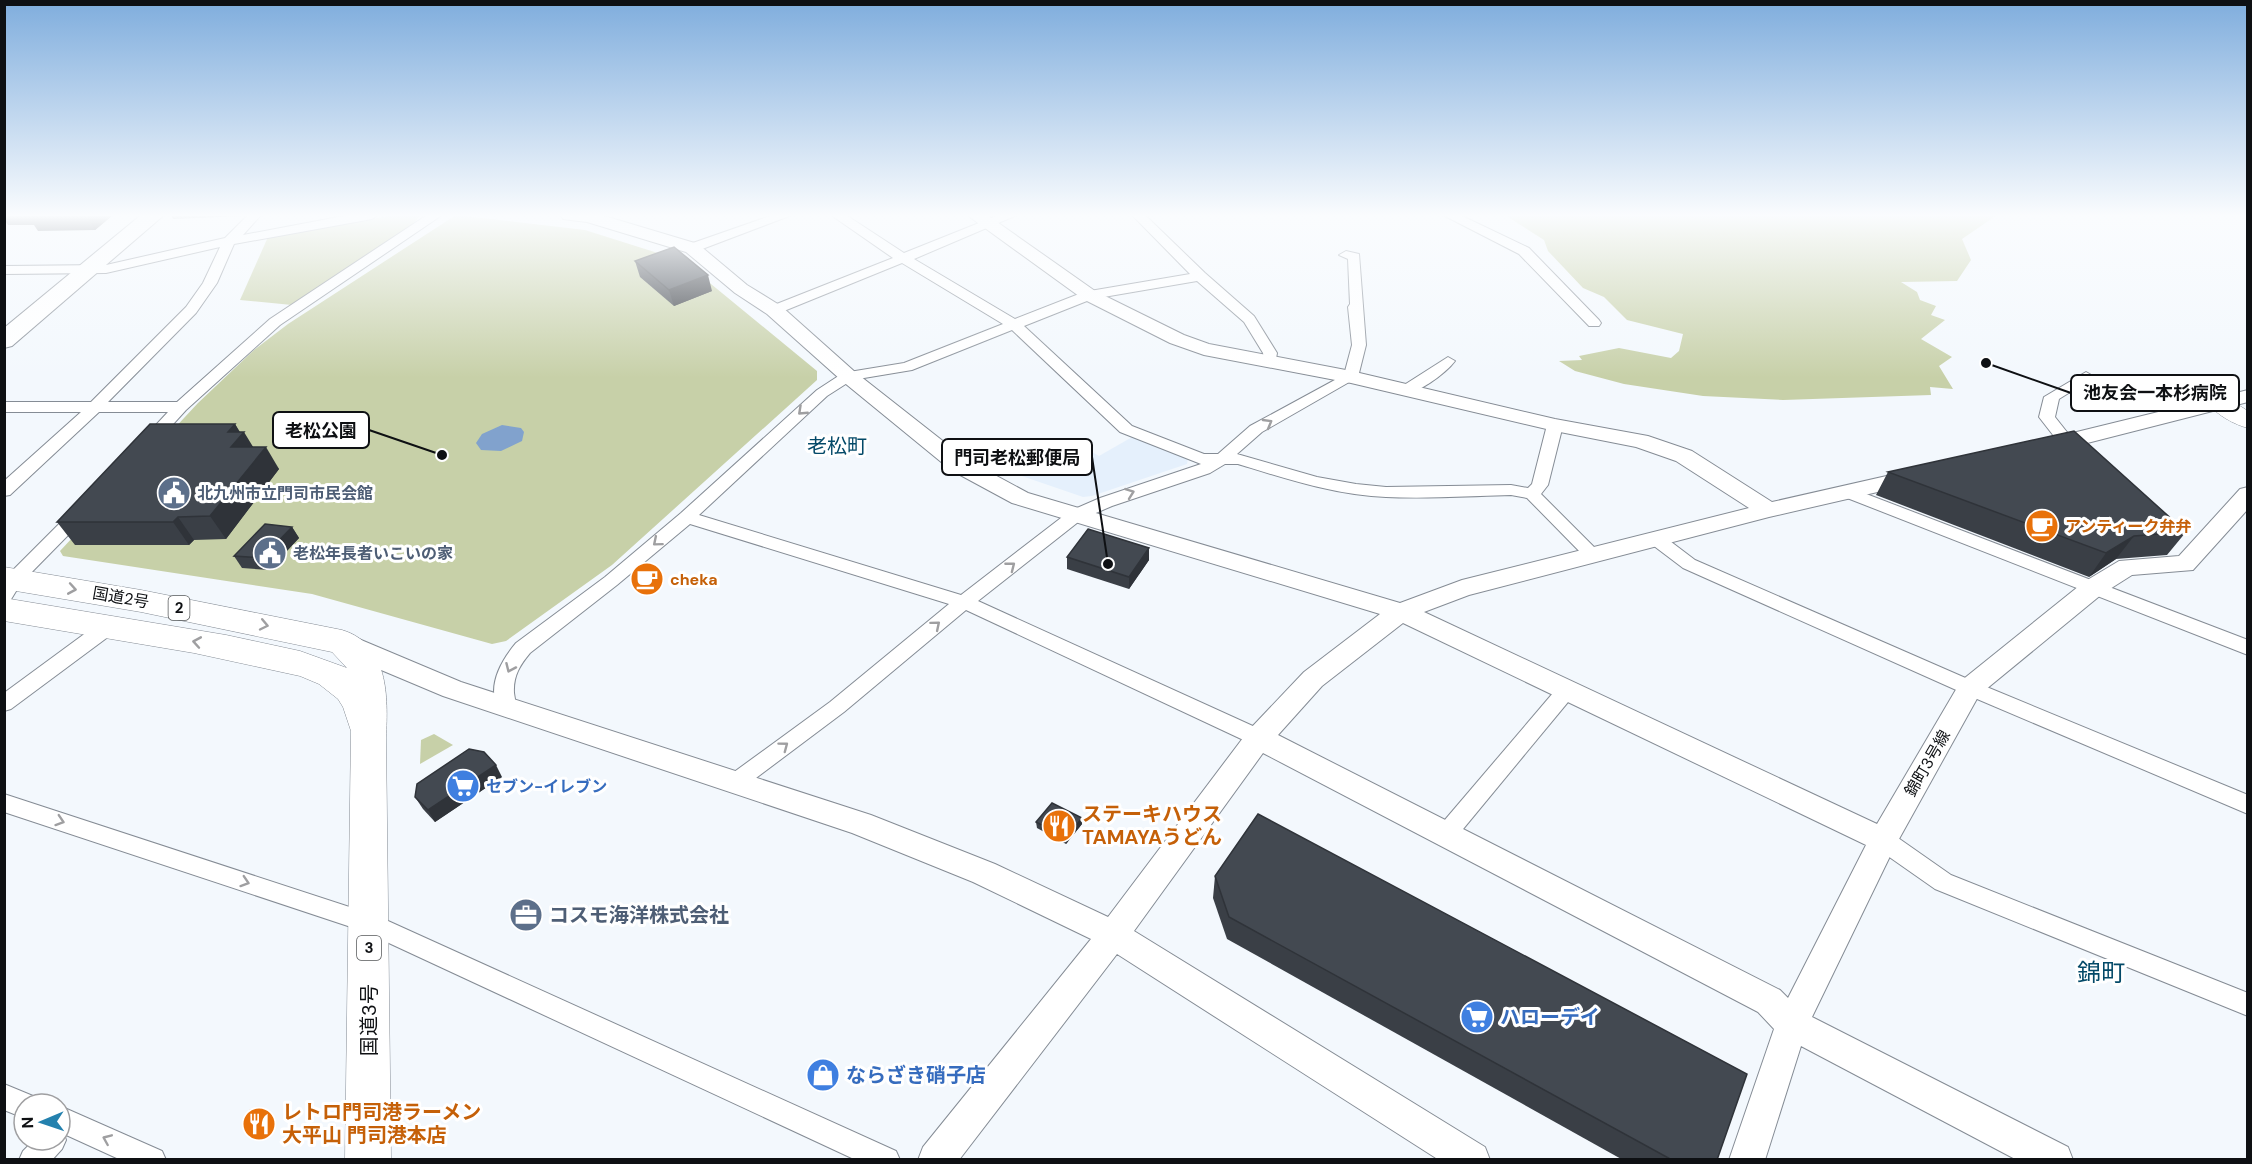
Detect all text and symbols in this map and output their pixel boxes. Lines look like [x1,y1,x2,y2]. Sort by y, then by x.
callout: 池友会一本杉病院 [2071,375,2239,411]
text: 池友会一本杉病院 [2083,381,2227,405]
one-way arrow [798,404,809,415]
callout: 老松公園 [273,412,369,448]
one-way arrow [1262,418,1272,430]
text: 老松公園 [285,419,357,443]
district label: 老松町 [807,433,867,459]
callout: 門司老松郵便局 [942,439,1092,475]
text: 門司老松郵便局 [954,446,1080,470]
public building icon: 北九州市立門司市民会館 [156,475,192,511]
place label: 北九州市立門司市民会館 [197,483,373,504]
one-way arrow [1125,488,1135,501]
cafe icon: アンティーク弁弁 [2024,508,2060,544]
place label: アンティーク弁弁 [2065,516,2191,537]
public building icon: 老松年長者いこいの家 [252,535,288,571]
one-way arrow [653,535,664,546]
place label: 老松年長者いこいの家 [293,543,453,564]
cafe icon: cheka [629,561,665,597]
one-way arrow [1004,562,1015,573]
place label: cheka [670,569,718,590]
one-way arrow [67,582,77,595]
street label: 国道2号 [91,582,151,613]
road number: 2 [168,596,190,620]
one-way arrow [258,618,268,631]
one-way arrow [929,621,940,632]
one-way arrow [193,636,202,648]
one-way arrow [505,661,517,672]
street label: 錦町3号線 [1900,726,1955,800]
one-way arrow [777,743,788,754]
supermarket icon: セブン-イレブン [445,768,481,804]
place label: セブン-イレブン [486,776,607,797]
place label: ステーキハウス TAMAYAうどん [1082,801,1222,850]
restaurant icon: ステーキハウス TAMAYAうどん [1041,808,1077,844]
one-way arrow [54,814,65,827]
one-way arrow [240,875,250,887]
office icon: コスモ海洋株式会社 [508,897,544,933]
place label: コスモ海洋株式会社 [549,902,729,928]
road number: 3 [357,936,381,960]
district label: 錦町 [2077,957,2125,988]
street label: 国道3号 [356,984,382,1056]
supermarket icon: ハローデイ [1459,999,1495,1035]
place label: ハローデイ [1500,1004,1600,1030]
shop icon: ならざき硝子店 [805,1057,841,1093]
place label: ならざき硝子店 [846,1062,986,1088]
north arrow [12,1092,72,1152]
place label: レトロ門司港ラーメン 大平山 門司港本店 [282,1099,481,1148]
restaurant icon: レトロ門司港ラーメン 大平山 門司港本店 [241,1106,277,1142]
text: N [17,1116,38,1129]
one-way arrow [102,1135,113,1147]

